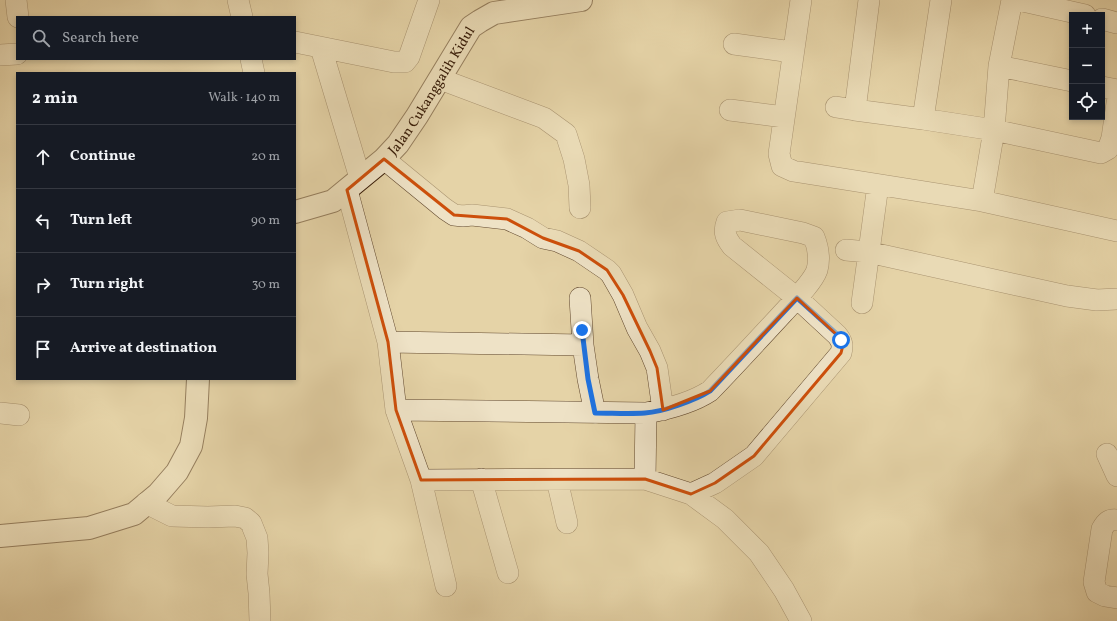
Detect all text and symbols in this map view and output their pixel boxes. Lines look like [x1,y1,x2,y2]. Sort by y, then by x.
map controls [1069,12,1105,120]
button: + [1069,12,1105,48]
search box [16,16,296,60]
street label: Jalan Cukanggalih Kidul [384,24,480,160]
icon: search [30,27,52,49]
text: Search here [62,28,139,49]
button: − [1069,48,1105,84]
button: locate [1069,84,1105,120]
text: 2 min [32,87,78,110]
text: Walk · 140 m [208,89,280,107]
icon: ahead [32,146,54,168]
text: Continue [70,146,135,167]
text: 20 m [251,148,280,166]
icon: left [32,210,54,232]
text: Turn left [70,210,132,231]
text: 90 m [251,212,280,230]
icon: right [32,274,54,296]
text: Turn right [70,274,144,295]
text: 30 m [252,276,280,294]
route end [573,321,591,339]
route start [832,331,850,349]
icon: arrive [32,338,54,360]
text: Arrive at destination [70,338,217,359]

